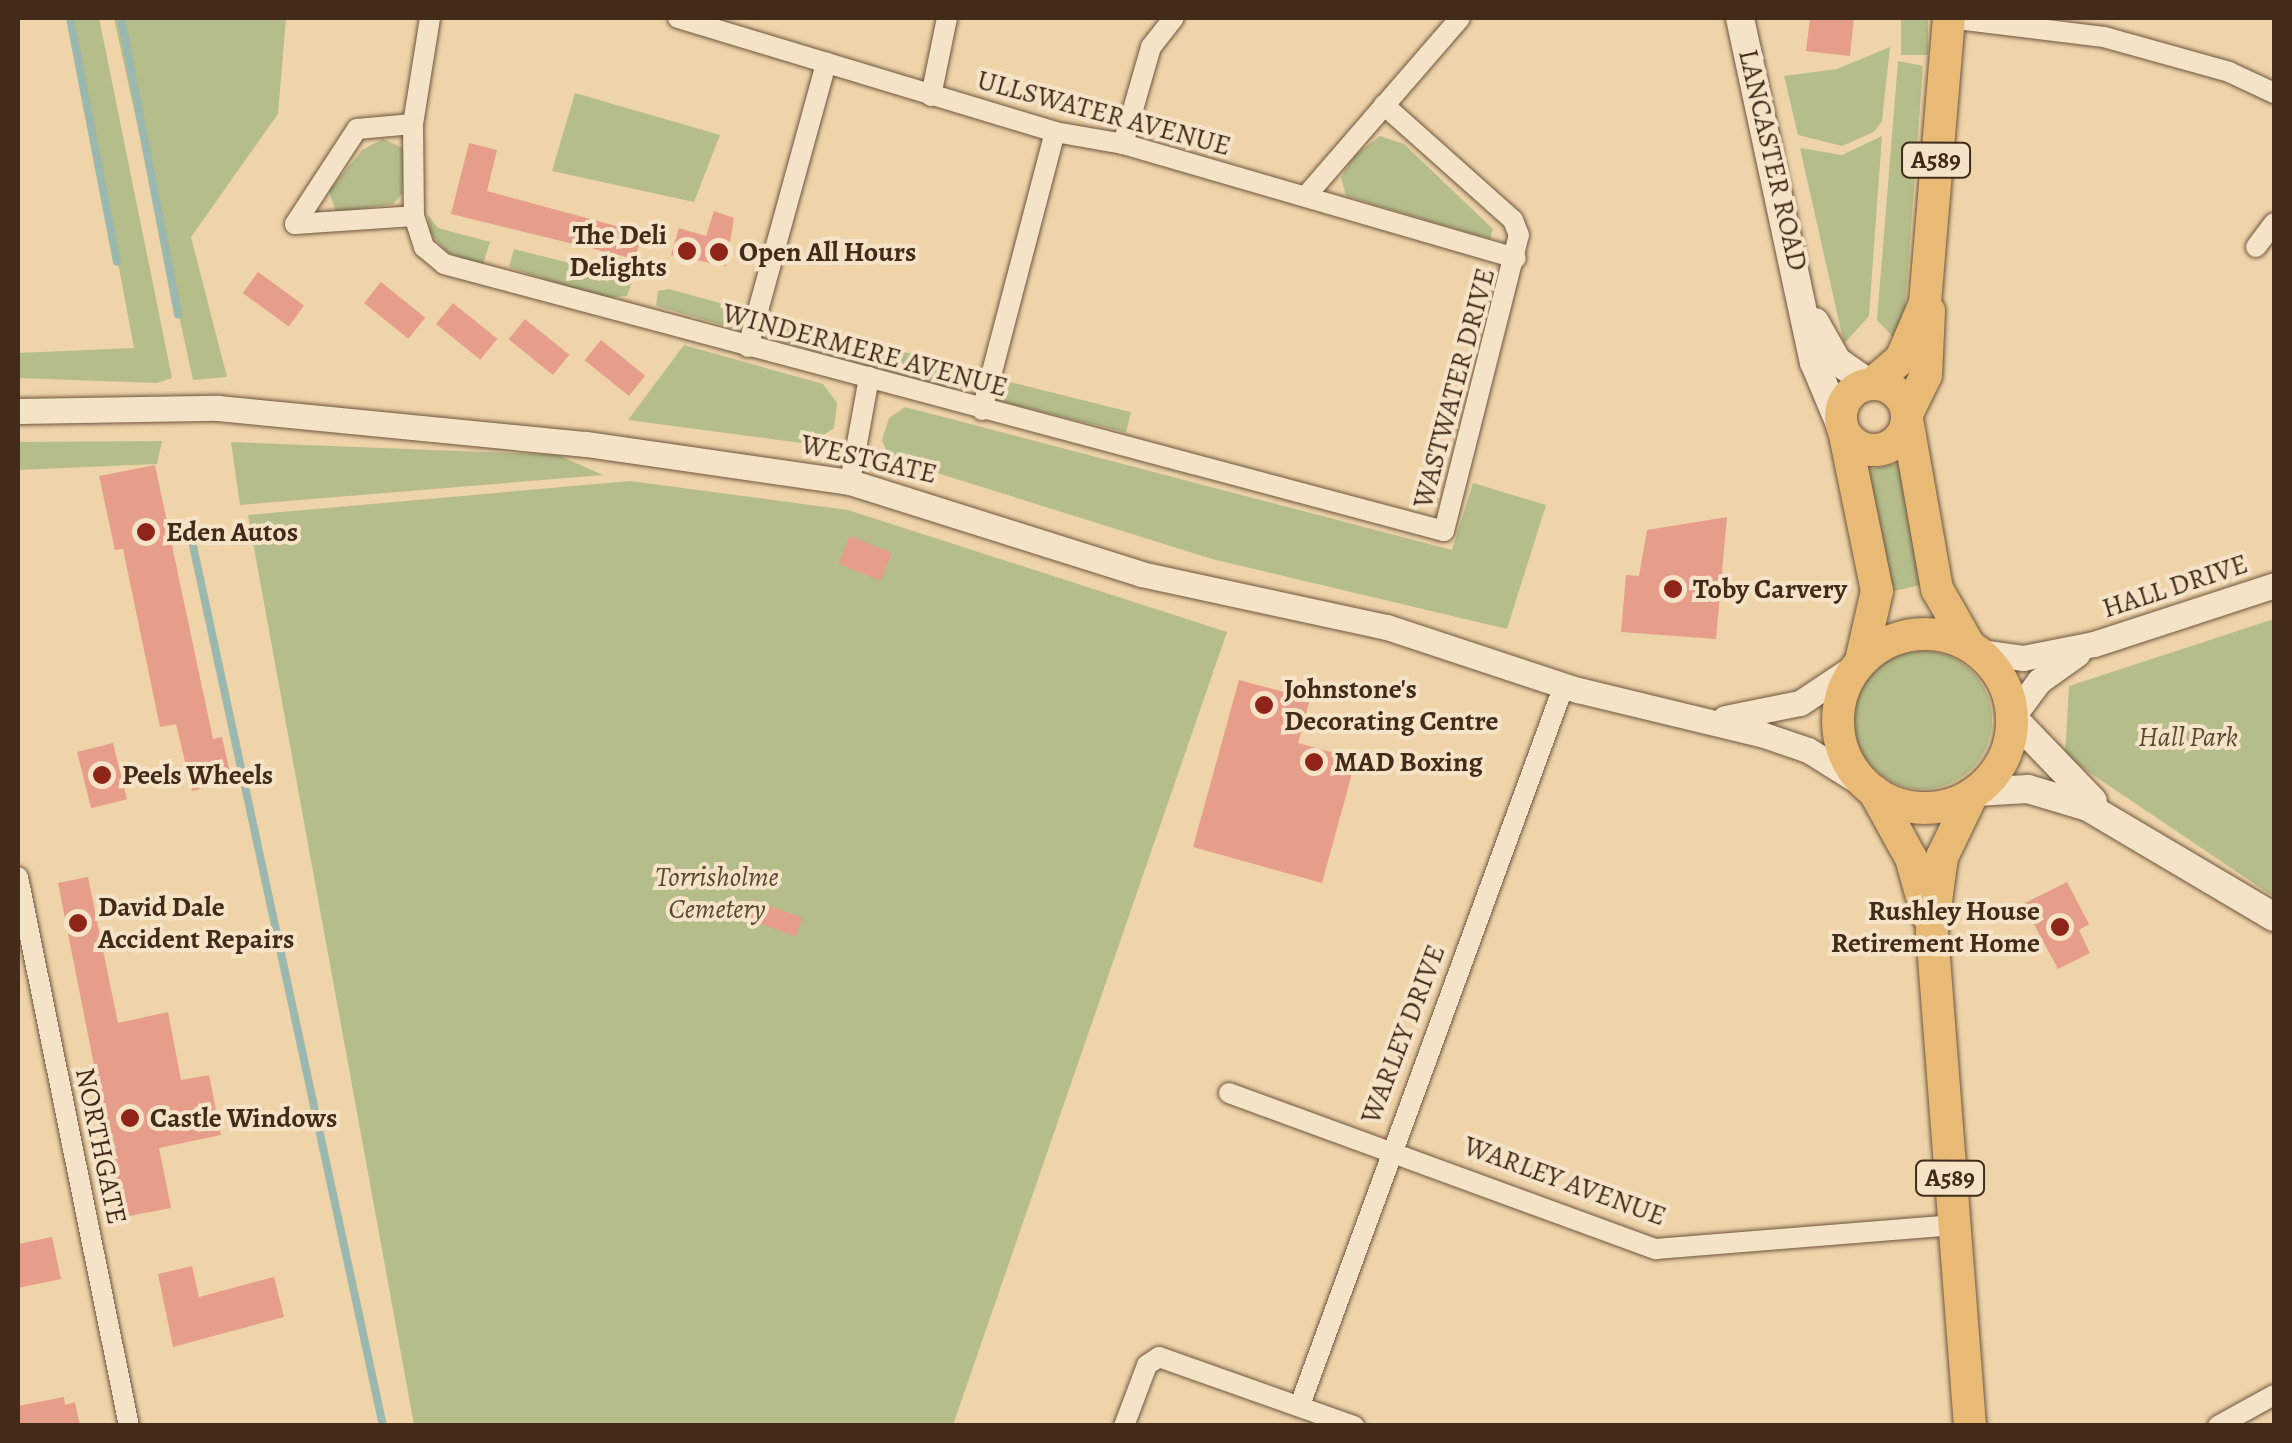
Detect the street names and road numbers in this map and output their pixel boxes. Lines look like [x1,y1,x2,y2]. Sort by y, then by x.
street label: LANCASTER ROAD [1731,46,1815,274]
street label: ULLSWATER AVENUE [973,63,1235,163]
road number: A589 [1901,140,1971,180]
street label: WASTWATER DRIVE [1406,264,1502,512]
street label: WINDERMERE AVENUE [719,296,1011,404]
street label: WESTGATE [798,427,940,491]
street label: HALL DRIVE [2098,547,2252,625]
street label: WARLEY DRIVE [1353,940,1453,1128]
street label: NORTHGATE [68,1065,134,1227]
street label: WARLEY AVENUE [1459,1129,1671,1233]
road number: A589 [1915,1158,1985,1198]

